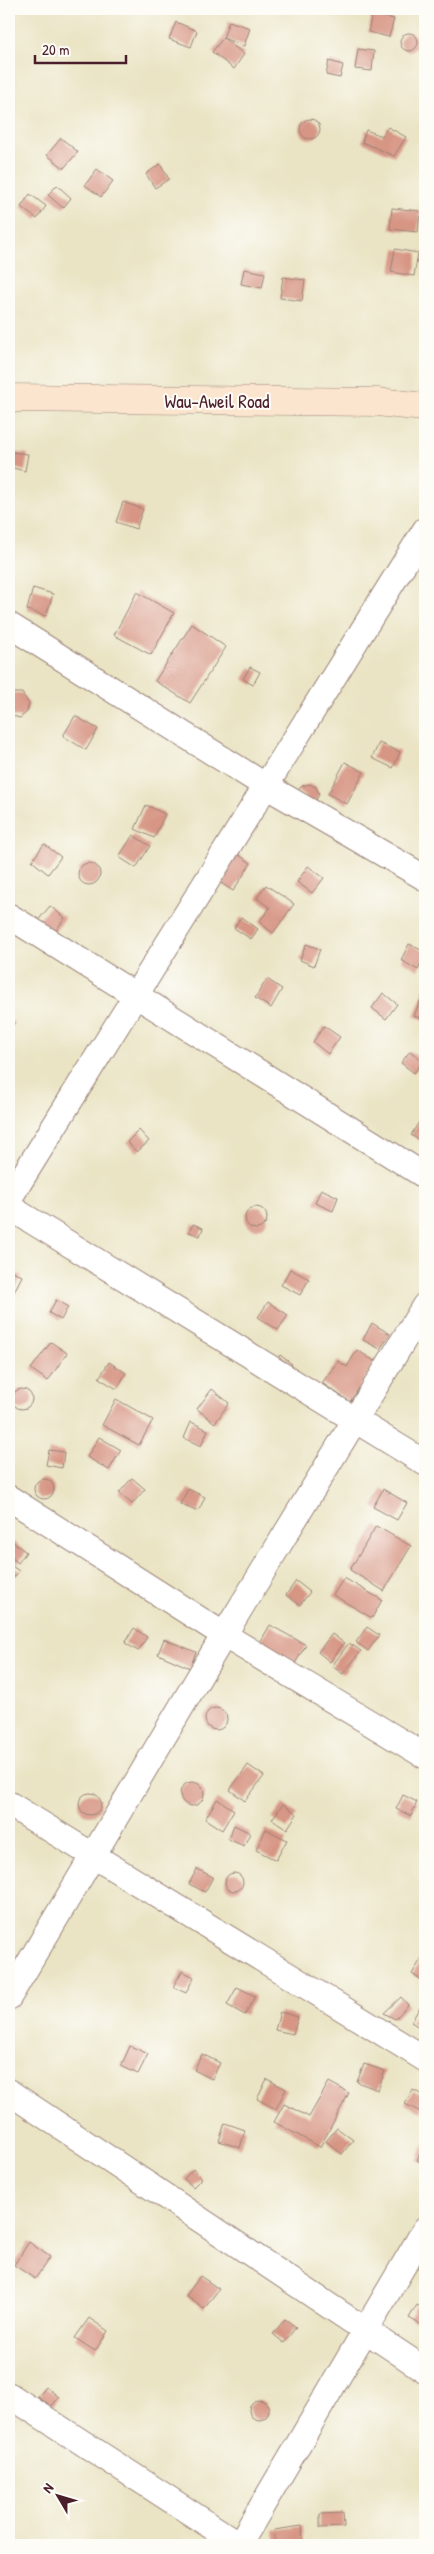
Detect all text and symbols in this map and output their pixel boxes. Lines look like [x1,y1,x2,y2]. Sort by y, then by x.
scale bar [35,32,126,64]
text: 20 m [42,39,69,60]
street label: Wau-Aweil Road [165,388,270,414]
north arrow [32,2472,82,2522]
text: N [38,2478,57,2496]

